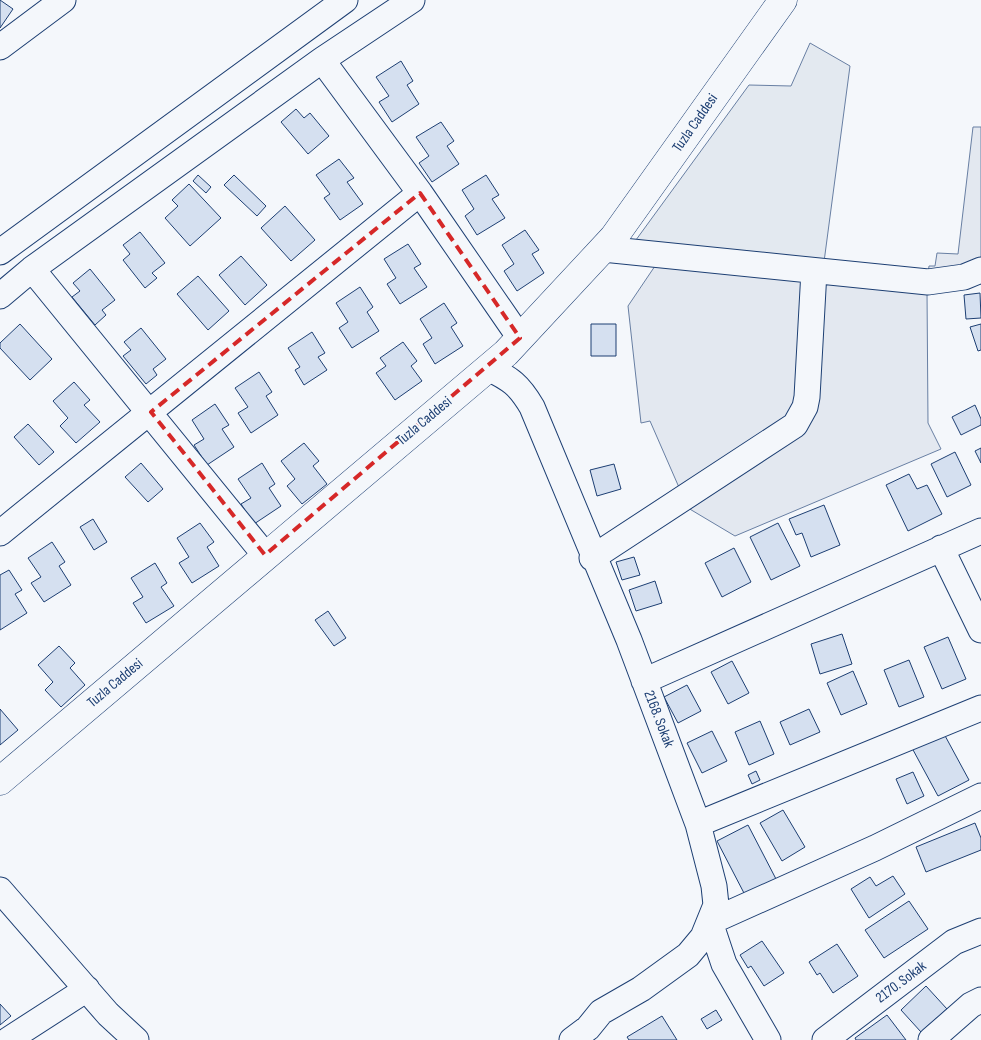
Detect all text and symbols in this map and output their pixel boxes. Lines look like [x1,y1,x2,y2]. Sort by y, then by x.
street label: Tuzla Caddesi [668,90,722,156]
street label: Tuzla Caddesi [392,392,456,450]
street label: Tuzla Caddesi [83,654,147,712]
street label: 2168. Sokak [639,688,679,750]
street label: 2170. Sokak [872,957,930,1007]

